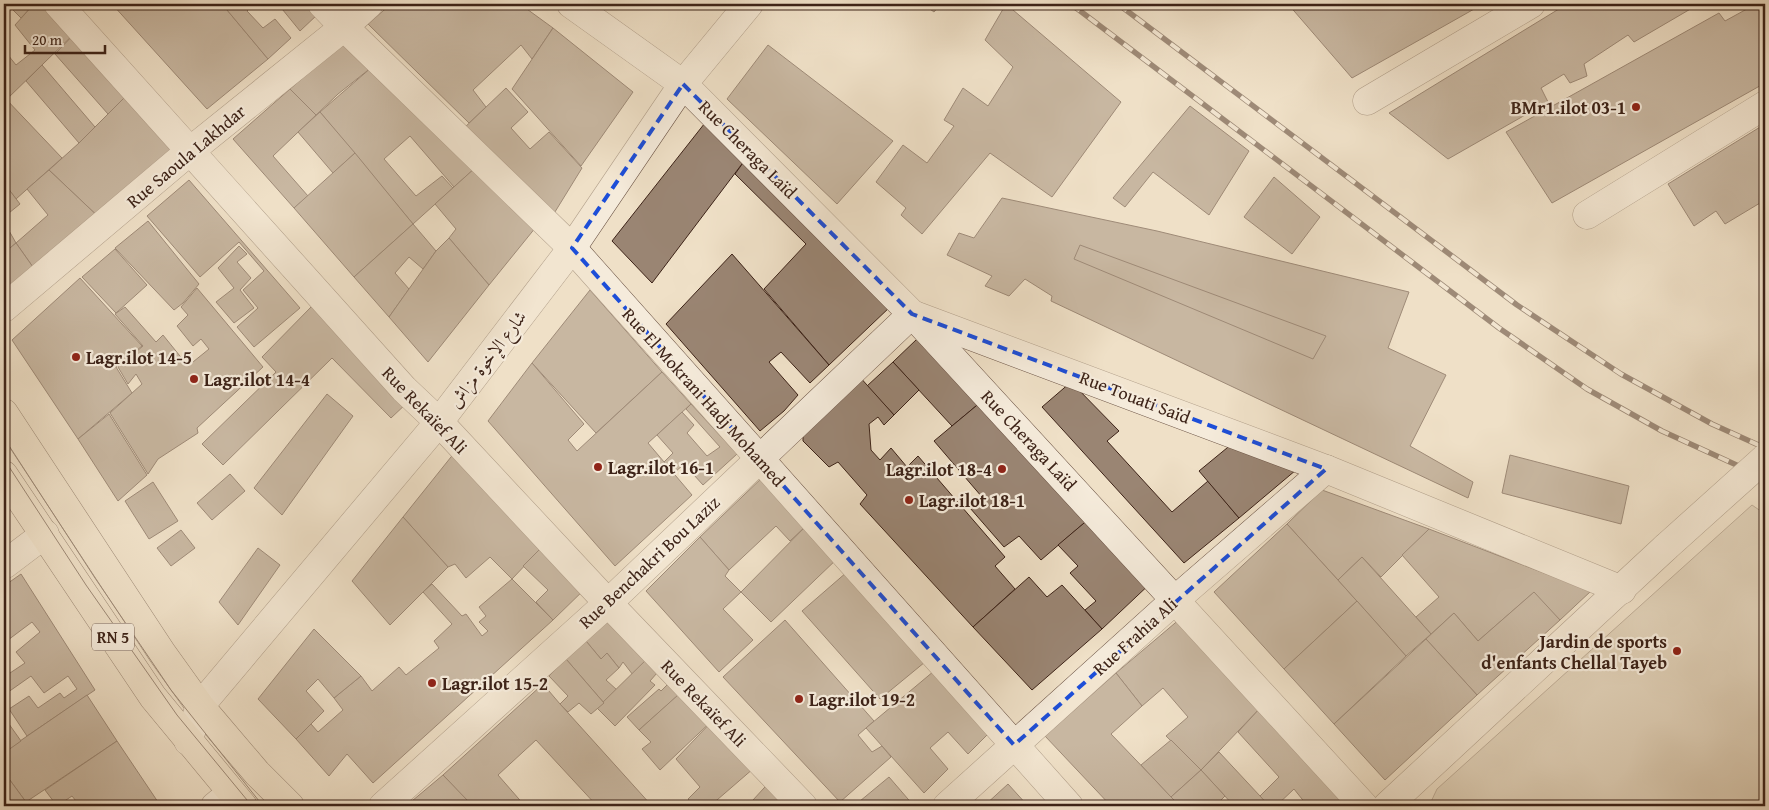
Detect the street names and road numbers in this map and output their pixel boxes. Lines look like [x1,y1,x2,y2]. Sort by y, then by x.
street label: Rue Cheraga Laïd [693,94,804,205]
street label: Rue Saoula Lakhdar [121,98,252,214]
street label: Rue El Mokrani Hadj Mohamed [616,301,792,493]
street label: شارع الإخوة مزاش [441,305,534,415]
street label: Rue Rekaïef Ali [376,360,474,460]
street label: Rue Touati Saïd [1076,363,1195,431]
street label: Rue Cheraga Laïd [975,383,1083,497]
street label: Rue Benchakri Bou Laziz [572,489,726,635]
street label: Rue Frahia Ali [1087,591,1183,681]
road number: RN 5 [92,624,134,650]
street label: Rue Rekaïef Ali [655,653,753,753]

